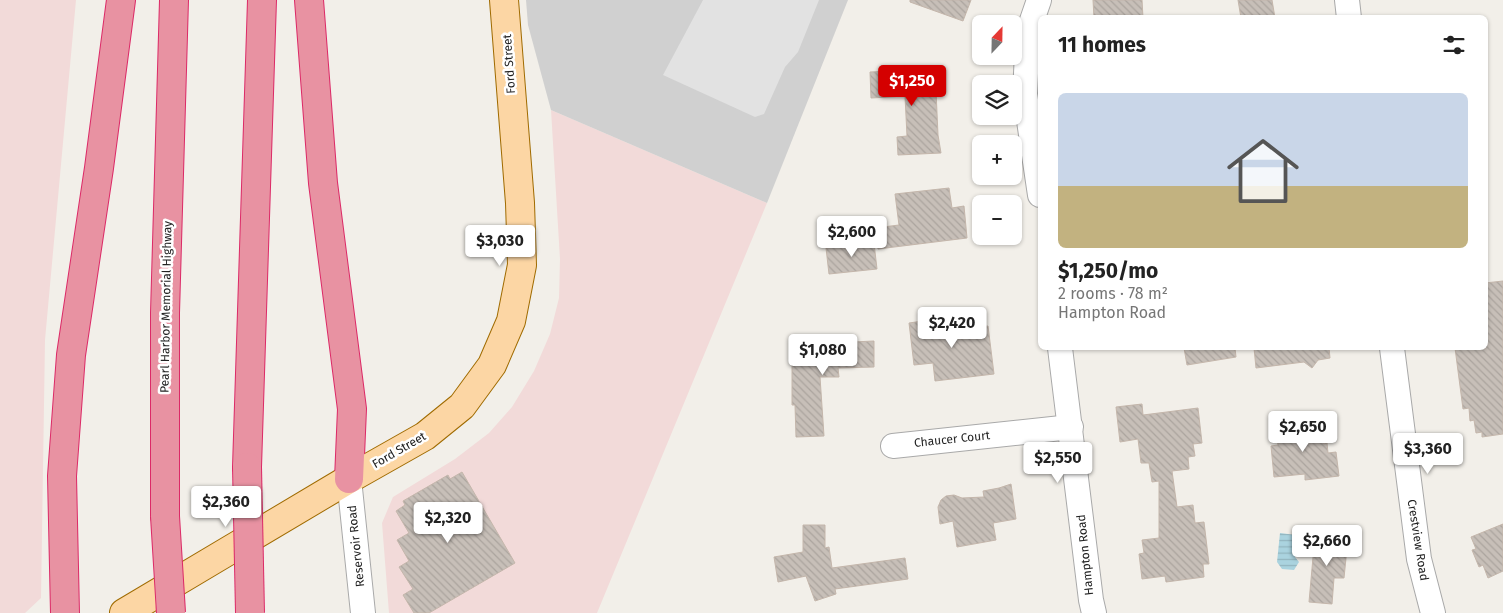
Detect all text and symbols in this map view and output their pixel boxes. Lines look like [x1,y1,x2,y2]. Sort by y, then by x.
north arrow [972,15,1022,65]
map controls [972,15,1022,245]
icon: filters [1440,31,1468,59]
text: 11 homes [1058,32,1146,58]
street label: Ford Street [500,33,518,94]
pin: $1,250 [871,64,953,107]
text: $1,250 [889,71,935,90]
button: layers [972,75,1022,125]
icon: home [1218,126,1308,216]
button: + [972,135,1022,185]
button: − [972,195,1022,245]
pin: $2,600 [811,216,893,258]
street label: Pearl Harbor Memorial Highway [158,221,175,393]
text: $2,600 [828,222,876,241]
pin: $3,030 [459,224,541,267]
text: $3,030 [476,231,524,250]
text: $1,250/mo [1058,258,1158,284]
text: 2 rooms · 78 m² [1058,284,1168,303]
text: Hampton Road [1058,303,1166,322]
pin: $2,420 [911,306,993,349]
text: $2,420 [929,313,975,332]
pin: $1,080 [782,334,864,376]
text: $1,080 [799,340,847,359]
pin: $2,650 [1262,410,1344,453]
text: $2,650 [1279,417,1327,436]
street label: Chaucer Court [913,428,991,450]
street label: Ford Street [370,429,429,471]
pin: $3,360 [1387,432,1469,475]
text: $3,360 [1404,439,1452,458]
pin: $2,550 [1017,442,1099,484]
text: $2,550 [1034,448,1082,467]
pin: $2,360 [185,486,267,528]
text: $2,360 [202,492,250,511]
street label: Crestview Road [1405,498,1431,582]
pin: $2,320 [407,502,489,544]
street label: Reservoir Road [345,504,367,588]
text: $2,320 [425,508,471,527]
street label: Hampton Road [1074,514,1096,596]
pin: $2,660 [1286,524,1368,567]
text: $2,660 [1303,531,1351,550]

